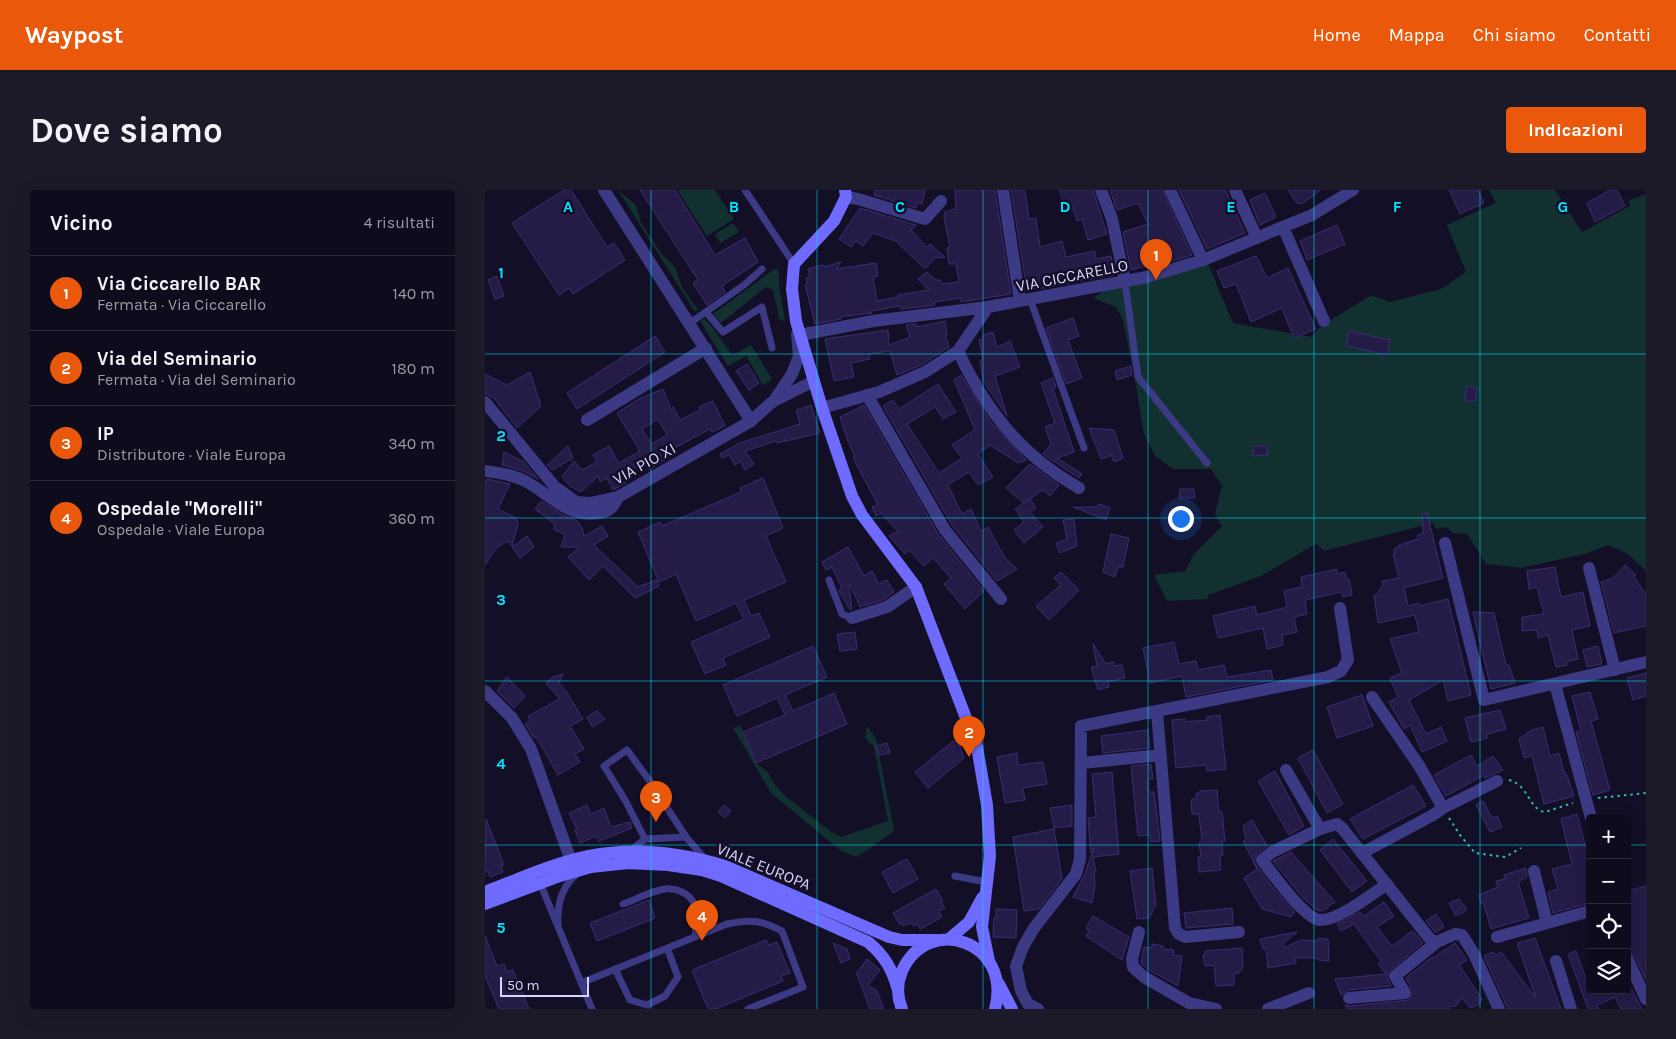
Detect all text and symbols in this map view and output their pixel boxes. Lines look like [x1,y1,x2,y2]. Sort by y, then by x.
text: Waypost [25,21,123,49]
text: Home [1313,24,1361,46]
text: Mappa [1389,24,1445,46]
text: Chi siamo [1473,24,1556,46]
text: Contatti [1584,24,1651,46]
button: Indicazioni [1506,107,1646,153]
text: Dove siamo [30,110,223,151]
text: A [563,197,573,216]
text: B [729,197,739,216]
text: C [895,197,905,216]
text: D [1060,197,1071,216]
text: E [1226,197,1236,216]
text: F [1393,197,1402,216]
text: G [1558,197,1568,216]
text: Vicino [50,211,113,235]
text: 4 risultati [364,213,435,232]
pin: 1 [1140,239,1172,280]
street label: VIA CICCARELLO [1014,255,1130,296]
text: 1 [498,263,504,282]
text: Via Ciccarello BAR [97,273,261,295]
text: 1 [63,284,69,303]
text: 140 m [393,284,435,303]
text: Fermata · Via Ciccarello [97,295,266,314]
text: Via del Seminario [97,348,257,370]
text: 2 [61,359,71,378]
text: 180 m [392,359,435,378]
text: Fermata · Via del Seminario [97,370,296,389]
text: IP [97,423,114,445]
text: 2 [496,426,506,445]
text: 3 [61,434,71,453]
text: 340 m [388,434,435,453]
street label: VIA PIO XI [610,438,679,488]
text: Distributore · Viale Europa [97,445,286,464]
text: Ospedale "Morelli" [97,498,262,520]
your location [1168,506,1194,532]
text: 4 [61,509,71,528]
text: 360 m [388,509,435,528]
text: Ospedale · Viale Europa [97,520,265,539]
text: 3 [496,590,506,609]
pin: 2 [953,716,985,757]
text: 4 [496,754,506,773]
pin: 3 [640,781,672,822]
map controls [1586,814,1631,994]
button: + [1586,814,1631,859]
street label: VIALE EUROPA [714,839,814,894]
button: − [1586,859,1631,904]
pin: 4 [686,900,718,941]
button: locate [1586,904,1631,949]
text: 5 [496,918,506,937]
button: layers [1586,949,1631,994]
scale bar [500,974,589,997]
text: 50 m [507,977,540,994]

